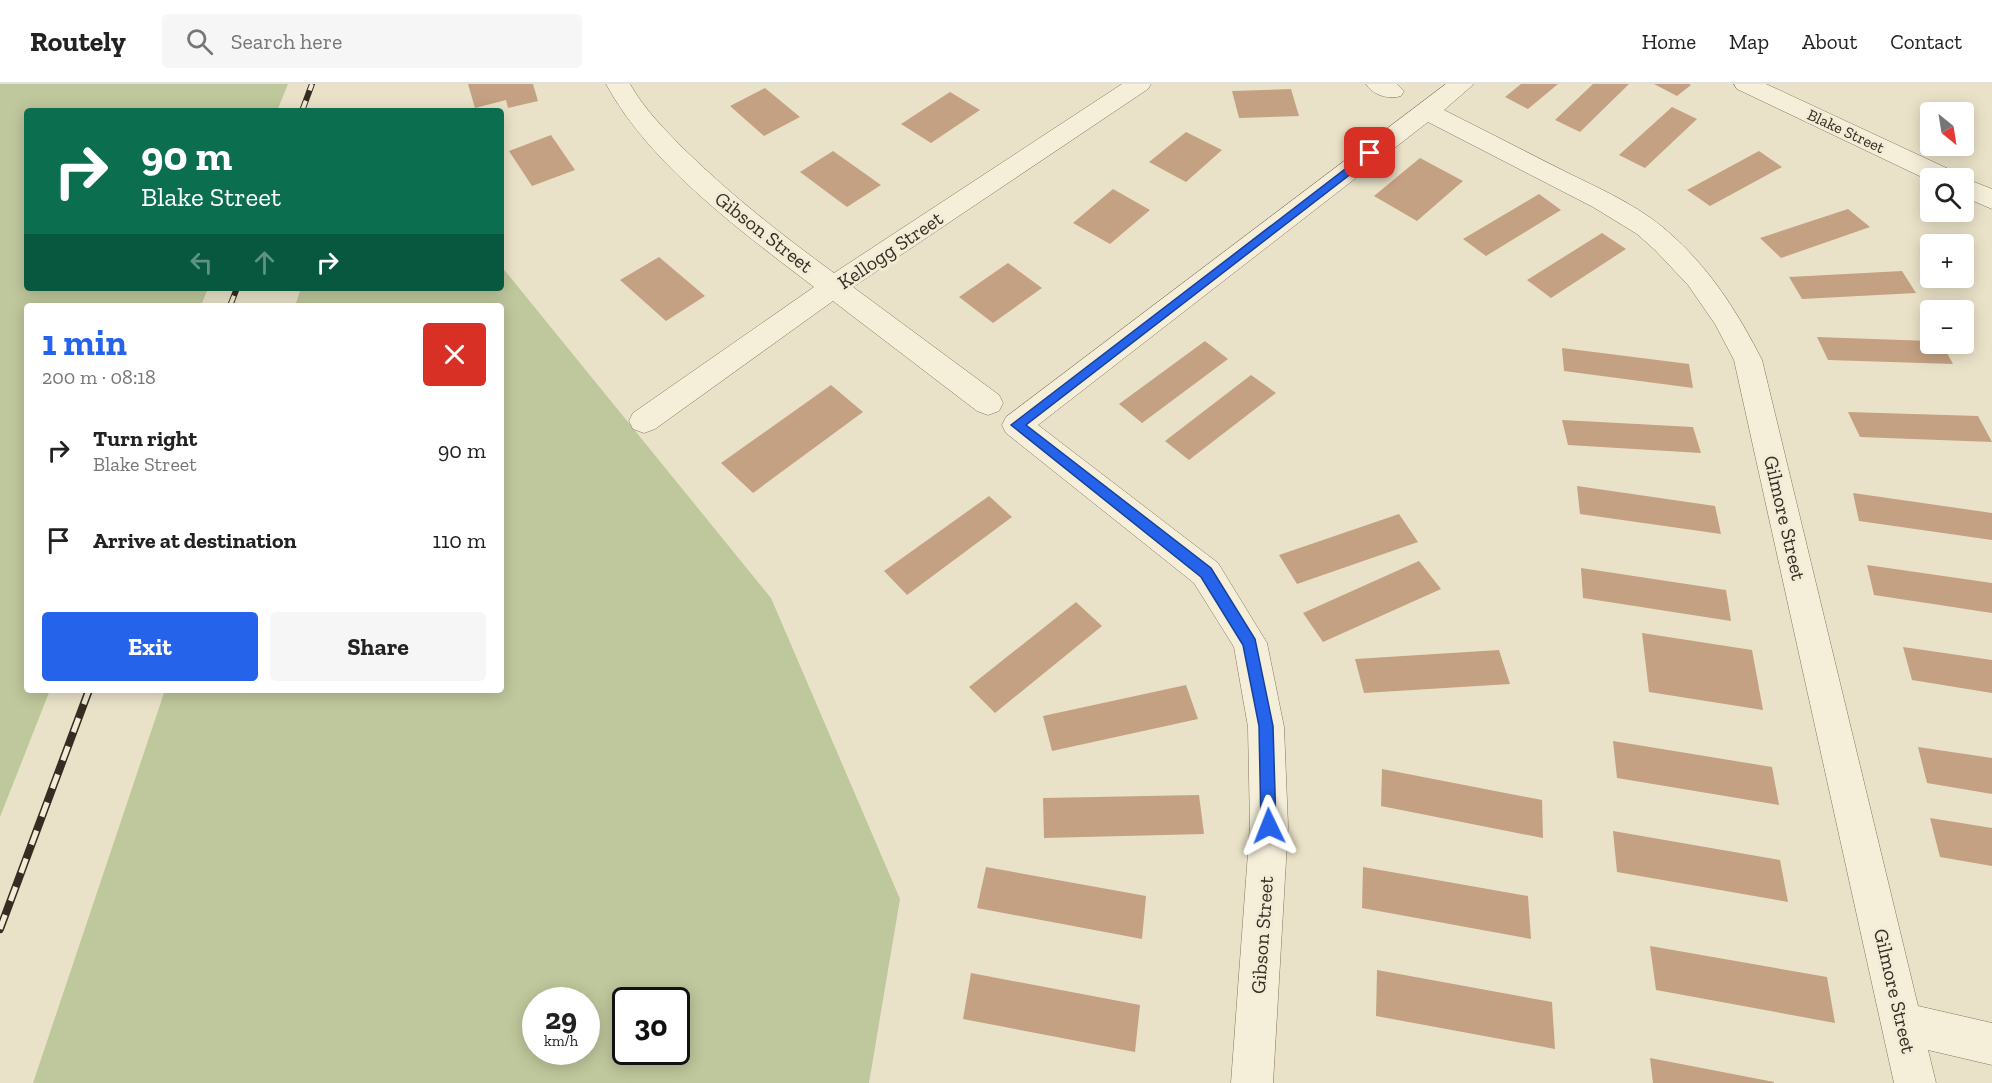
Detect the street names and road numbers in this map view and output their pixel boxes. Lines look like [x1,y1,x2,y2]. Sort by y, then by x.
street label: Blake Street [1804,105,1888,157]
street label: Gibson Street [710,186,818,278]
street label: Kellogg Street [833,206,948,294]
street label: Gilmore Street [1759,453,1811,583]
street label: Gibson Street [1246,875,1278,995]
street label: Gilmore Street [1869,926,1921,1056]

